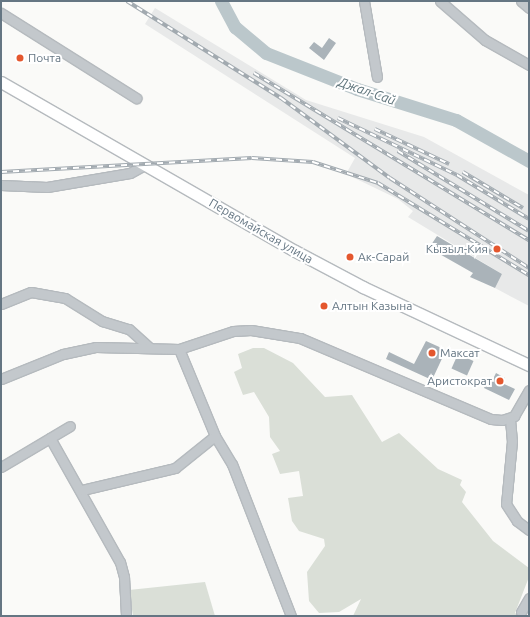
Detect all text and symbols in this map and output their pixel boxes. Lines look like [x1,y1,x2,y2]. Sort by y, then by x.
place label: Почта [28,51,61,65]
marker: Почта [15,53,25,63]
water label: Джал-Сай [336,74,398,108]
street label: Первомайская улица [207,195,315,267]
place label: Кызыл-Кия [426,242,488,256]
marker: Кызыл-Кия [491,243,503,255]
place label: Ак-Сарай [358,250,409,264]
marker: Ак-Сарай [345,252,355,262]
place label: Алтын Казына [332,299,412,313]
marker: Алтын Казына [319,301,329,311]
place label: Максат [440,346,480,360]
marker: Максат [427,348,437,358]
place label: Аристократ [427,374,492,388]
marker: Аристократ [495,376,505,386]

